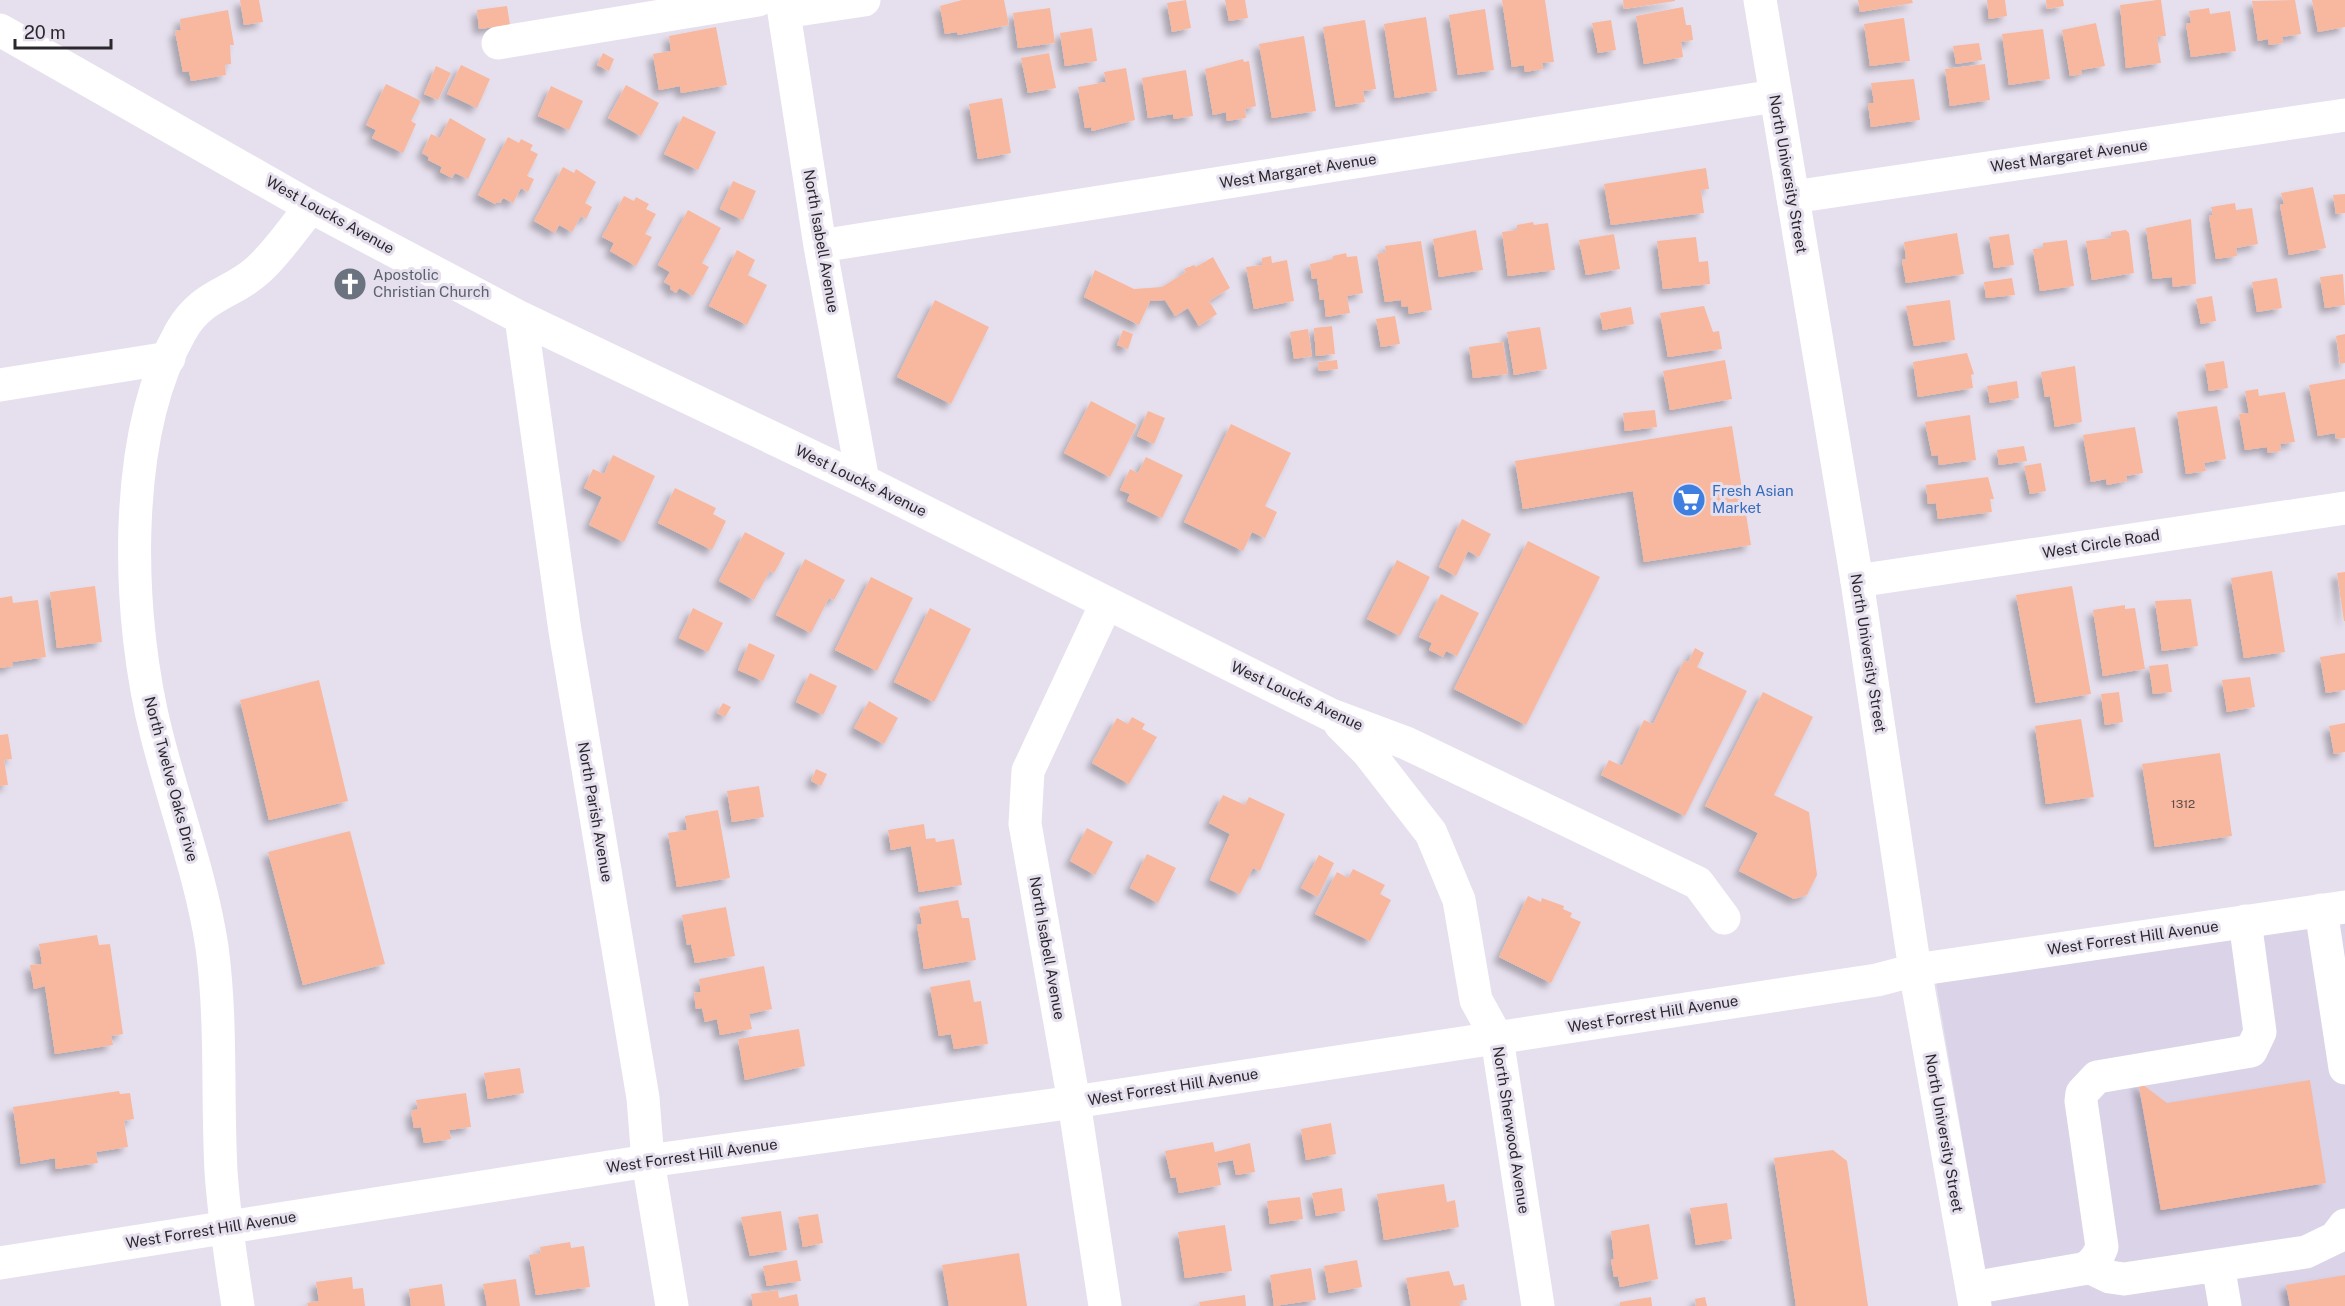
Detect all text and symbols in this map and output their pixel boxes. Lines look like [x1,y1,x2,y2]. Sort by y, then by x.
scale bar [15,12,111,50]
text: 20 m [24,22,66,43]
street label: North University Street [1766,93,1811,255]
street label: West Margaret Avenue [1989,136,2149,175]
street label: West Margaret Avenue [1218,150,1377,191]
street label: North Isabell Avenue [801,168,842,314]
street label: West Loucks Avenue [263,172,397,257]
church icon: Apostolic Christian Church [332,266,368,302]
place label: Apostolic Christian Church [373,266,489,300]
street label: West Loucks Avenue [793,441,929,520]
supermarket icon: Fresh Asian Market [1671,482,1707,518]
place label: Fresh Asian Market [1712,482,1794,516]
street label: West Circle Road [2041,526,2161,561]
street label: North University Street [1848,572,1889,734]
street label: West Loucks Avenue [1229,658,1366,734]
street label: North Twelve Oaks Drive [141,695,202,863]
street label: North Parish Avenue [575,740,616,883]
house number: 1312 [2171,797,2195,811]
street label: North Isabell Avenue [1027,875,1068,1021]
street label: West Forrest Hill Avenue [2046,917,2219,958]
street label: West Forrest Hill Avenue [1566,992,1739,1035]
street label: North Sherwood Avenue [1490,1045,1533,1215]
street label: North University Street [1922,1052,1967,1214]
street label: West Forrest Hill Avenue [1086,1065,1259,1108]
street label: West Forrest Hill Avenue [605,1135,778,1176]
street label: West Forrest Hill Avenue [124,1208,297,1251]

